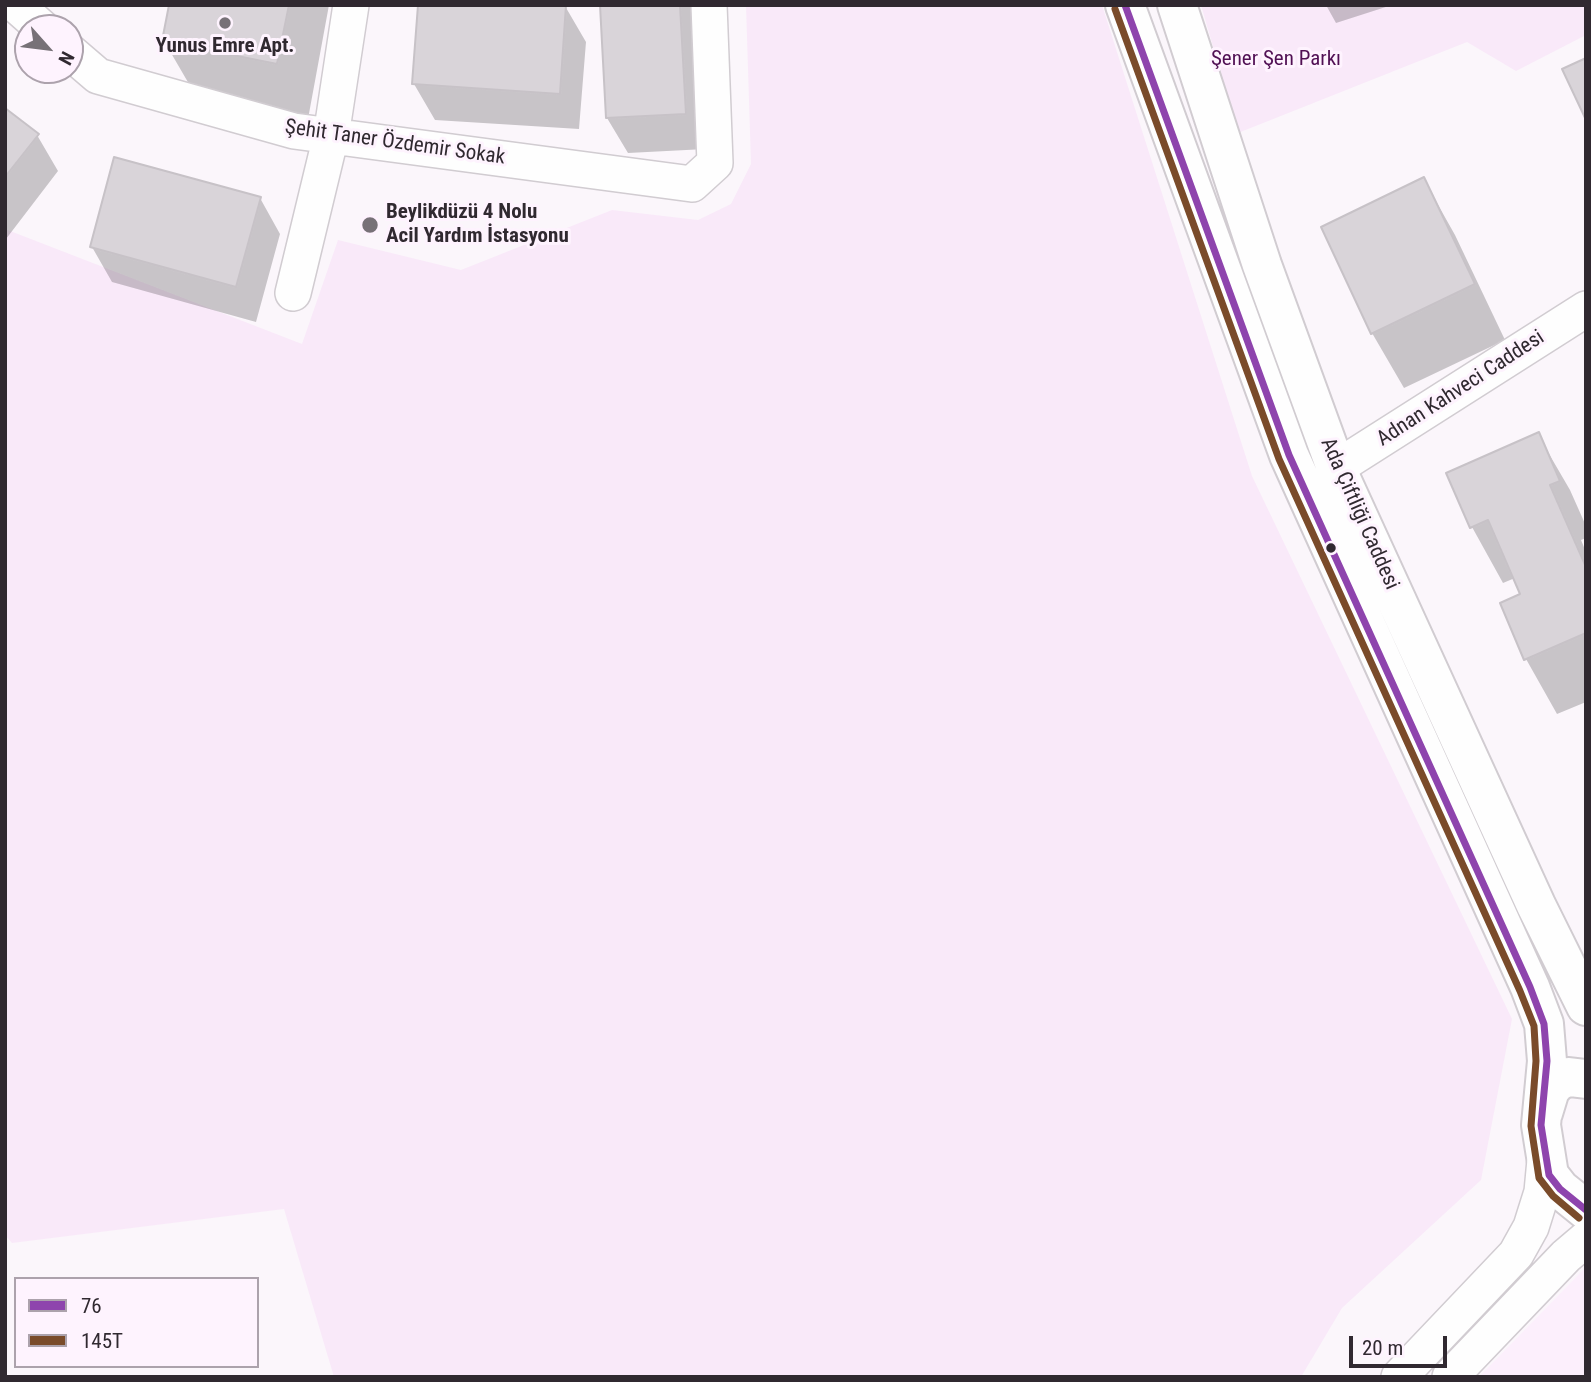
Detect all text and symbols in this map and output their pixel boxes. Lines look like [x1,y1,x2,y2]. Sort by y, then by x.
north arrow [14,14,84,84]
marker: Yunus Emre Apt. [217,15,233,31]
place label: Yunus Emre Apt. [156,34,294,60]
park label: Şener Şen Parkı [1211,47,1341,73]
text: N [53,48,79,69]
street label: Şehit Taner Özdemir Sokak [283,115,507,171]
place label: Beylikdüzü 4 Nolu Acil Yardım İstasyonu [386,200,569,250]
marker: Beylikdüzü 4 Nolu Acil Yardım İstasyonu [360,215,380,235]
street label: Adnan Kahveci Caddesi [1373,325,1549,453]
street label: Ada Çiftliği Caddesi [1314,434,1404,594]
unlabelled marker [1324,541,1338,555]
legend [14,1277,259,1368]
text: 76 [81,1294,102,1318]
scale bar [1353,1322,1451,1366]
text: 145T [81,1329,123,1353]
text: 20 m [1362,1336,1403,1360]

